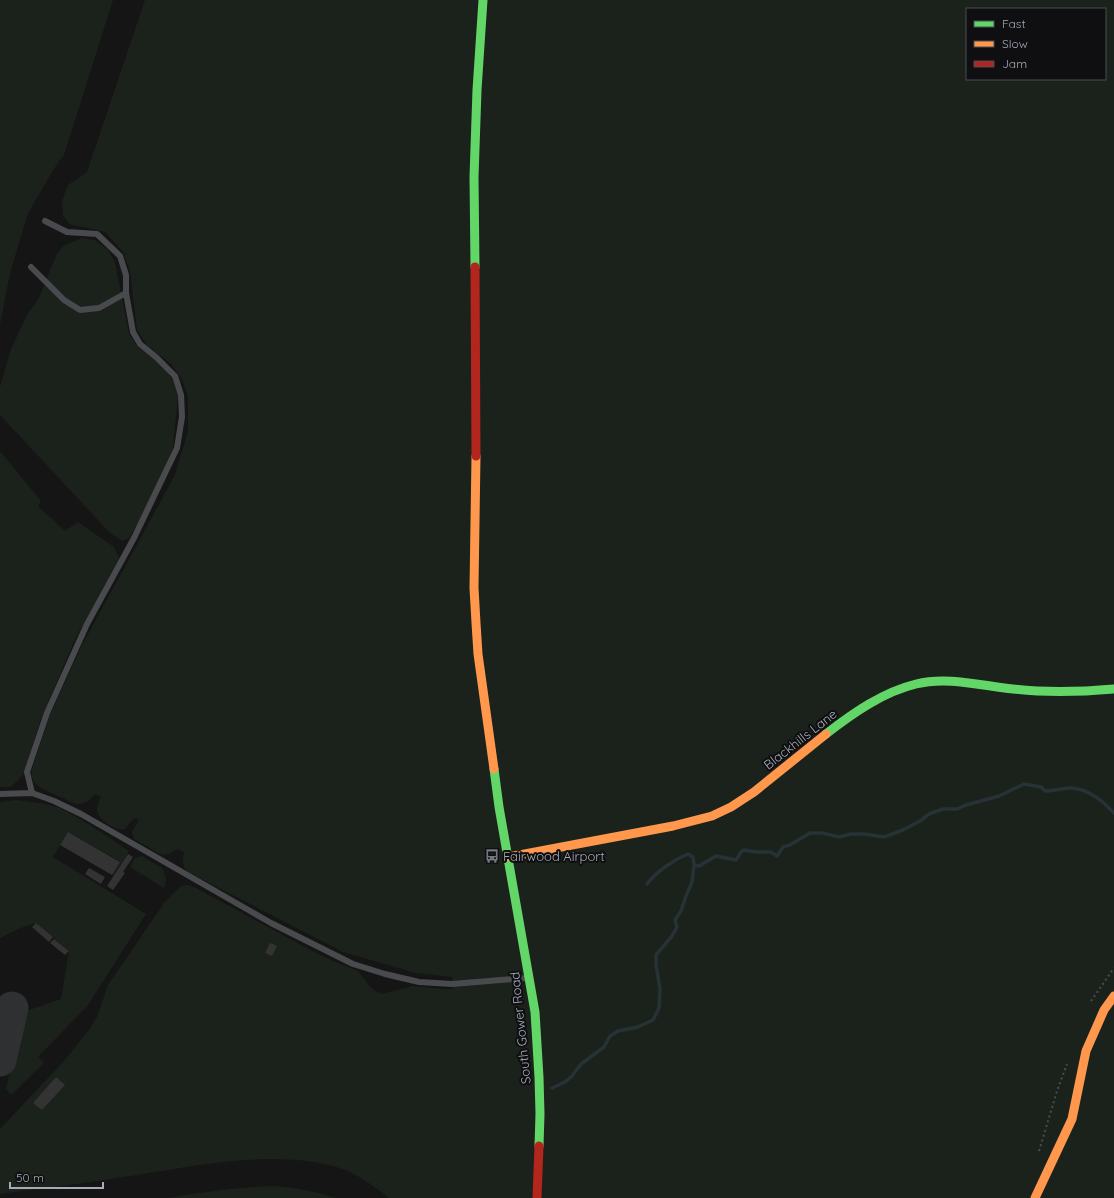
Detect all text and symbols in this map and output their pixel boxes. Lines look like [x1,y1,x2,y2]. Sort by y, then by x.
legend [966,8,1106,80]
text: Fast [1002,16,1026,31]
text: Slow [1002,36,1028,51]
text: Jam [1002,56,1027,71]
street label: Blackhills Lane [760,705,840,773]
bus stop icon: Fairwood Airport [484,848,500,864]
place label: Fairwood Airport [503,848,605,864]
street label: South Gower Road [506,971,534,1085]
scale bar [10,1164,103,1190]
text: 50 m [16,1170,44,1185]

